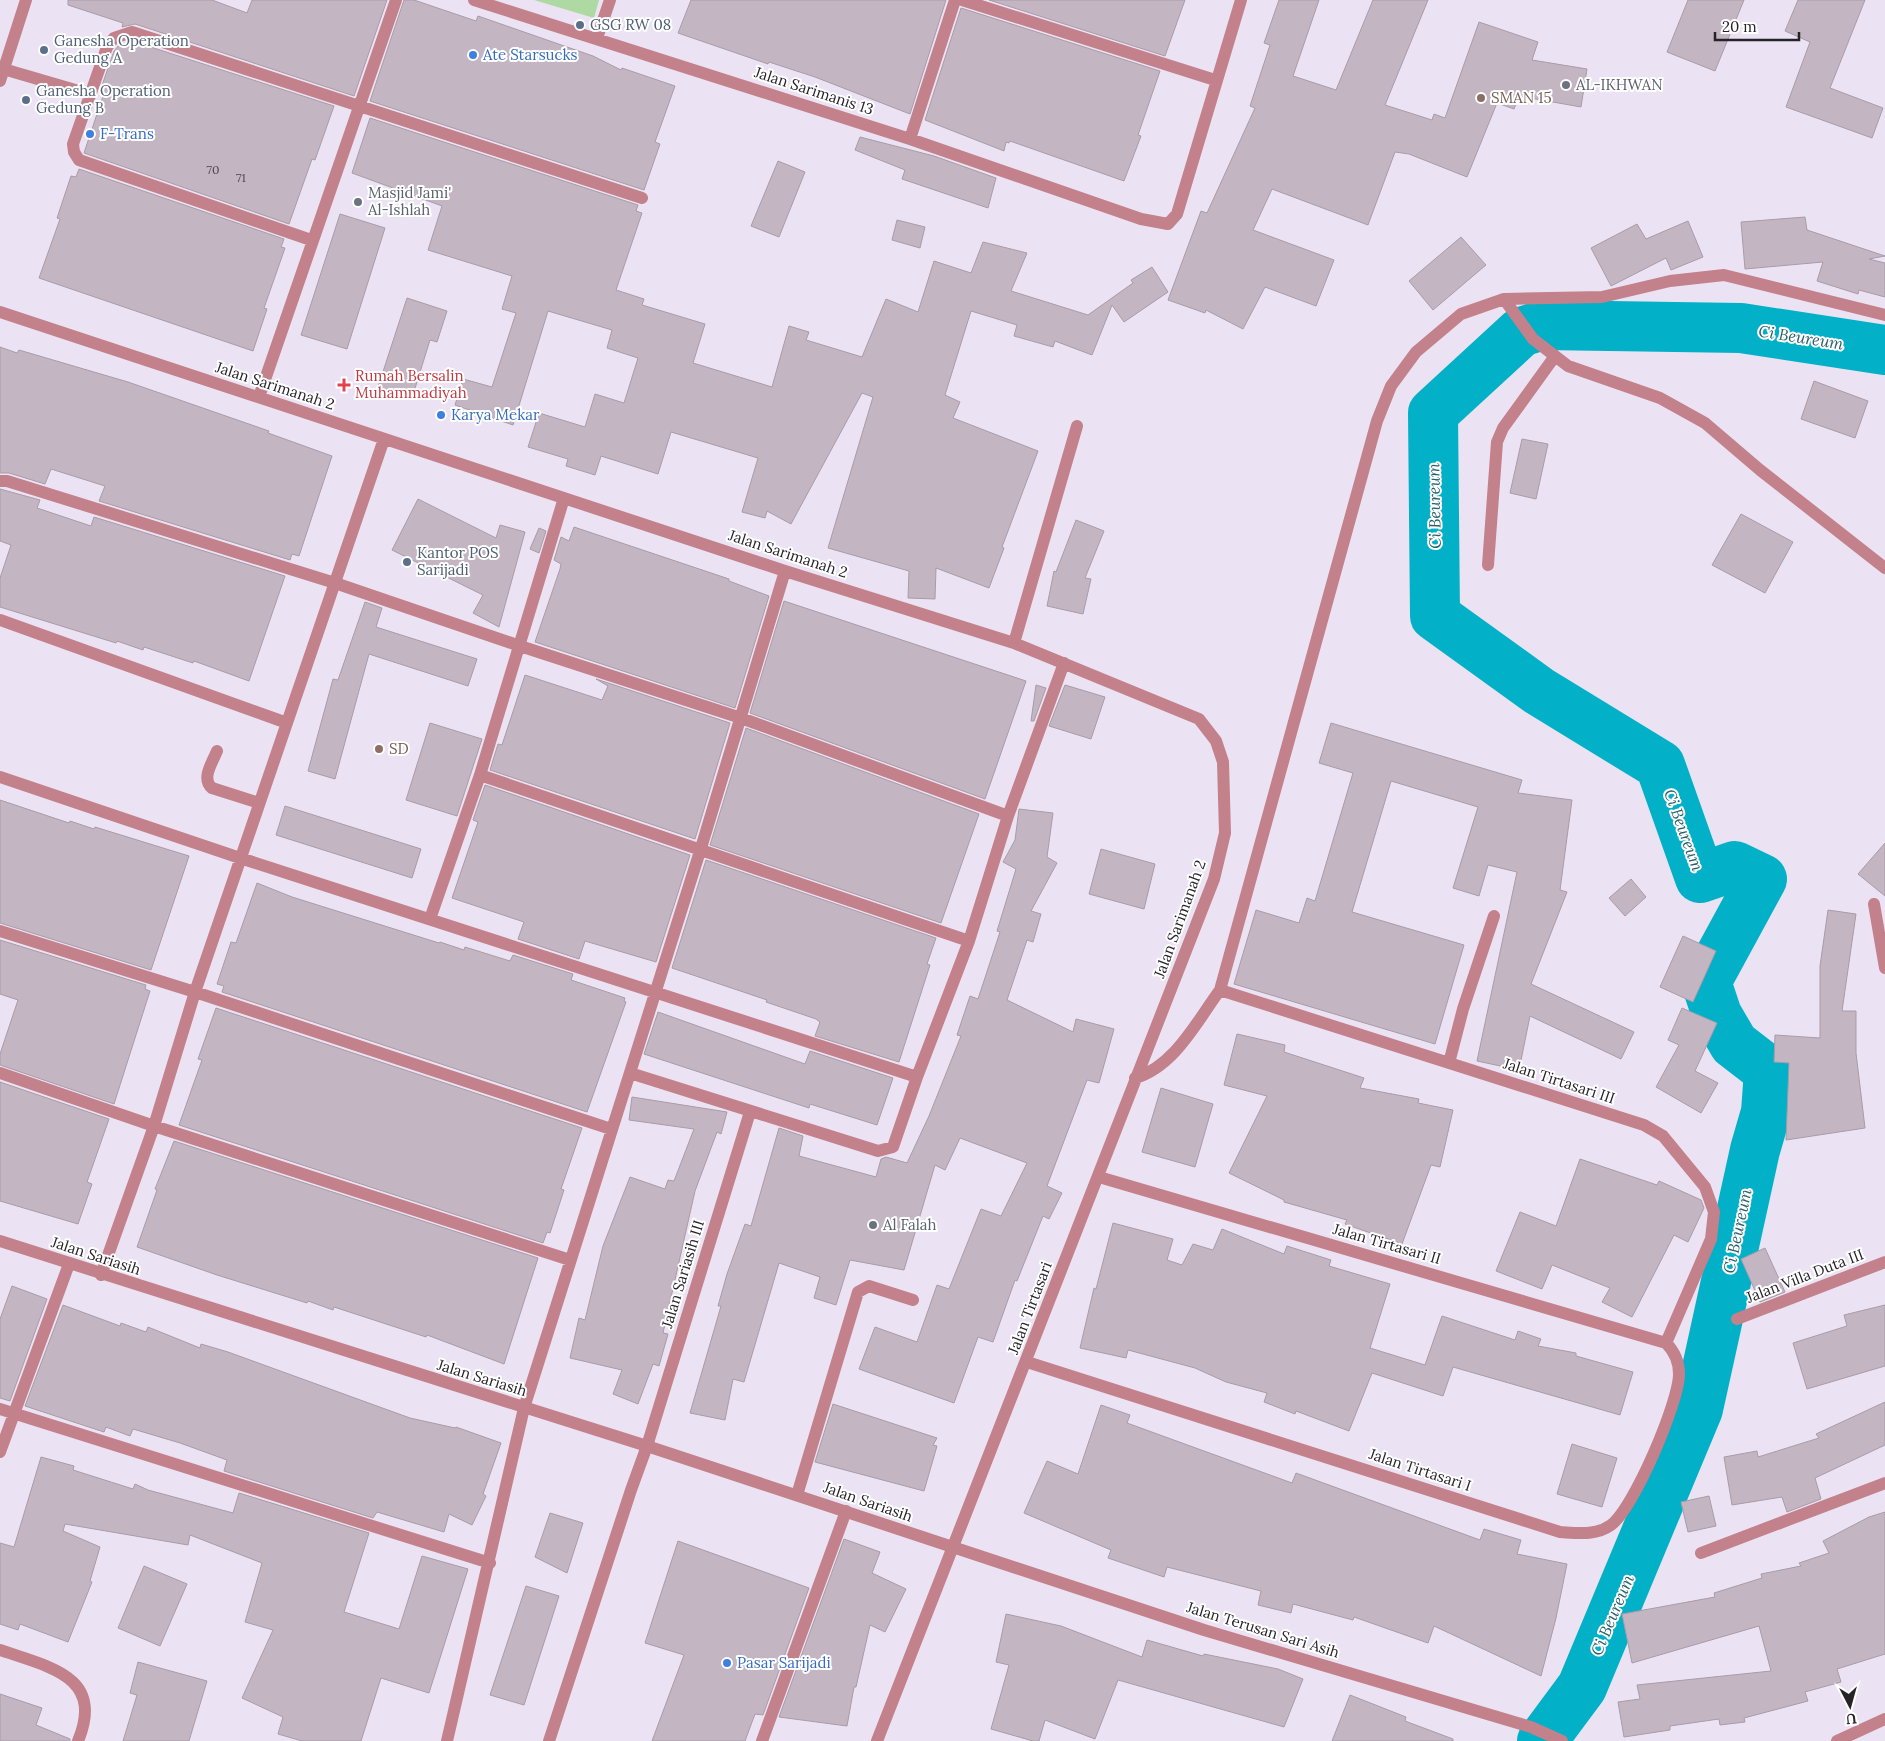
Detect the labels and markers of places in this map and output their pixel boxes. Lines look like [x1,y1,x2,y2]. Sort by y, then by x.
place label: GSG RW 08 [590,15,671,34]
marker: GSG RW 08 [574,19,586,31]
place label: Ganesha Operation Gedung A [54,31,189,67]
marker: Ganesha Operation Gedung A [38,44,50,56]
place label: Ate Starsucks [482,45,578,64]
marker: Ate Starsucks [467,49,479,61]
place label: AL-IKHWAN [1575,75,1663,94]
marker: AL-IKHWAN [1560,79,1572,91]
place label: Ganesha Operation Gedung B [36,81,171,117]
place label: SMAN 15 [1491,88,1552,107]
marker: SMAN 15 [1475,92,1487,104]
marker: Ganesha Operation Gedung B [20,94,32,106]
place label: F-Trans [100,124,154,143]
marker: F-Trans [84,128,96,140]
place label: Masjid Jami' Al-Ishlah [367,183,451,219]
marker: Masjid Jami' Al-Ishlah [352,196,364,208]
place label: Rumah Bersalin Muhammadiyah [355,366,467,402]
marker: Rumah Bersalin Muhammadiyah [337,378,351,392]
place label: Karya Mekar [451,405,540,424]
marker: Karya Mekar [435,409,447,421]
place label: Kantor POS Sarijadi [417,543,498,579]
marker: Kantor POS Sarijadi [401,556,413,568]
place label: SD [389,739,409,758]
marker: SD [373,743,385,755]
place label: Al Falah [882,1215,937,1234]
marker: Al Falah [867,1219,879,1231]
place label: Pasar Sarijadi [737,1653,831,1672]
marker: Pasar Sarijadi [721,1657,733,1669]

